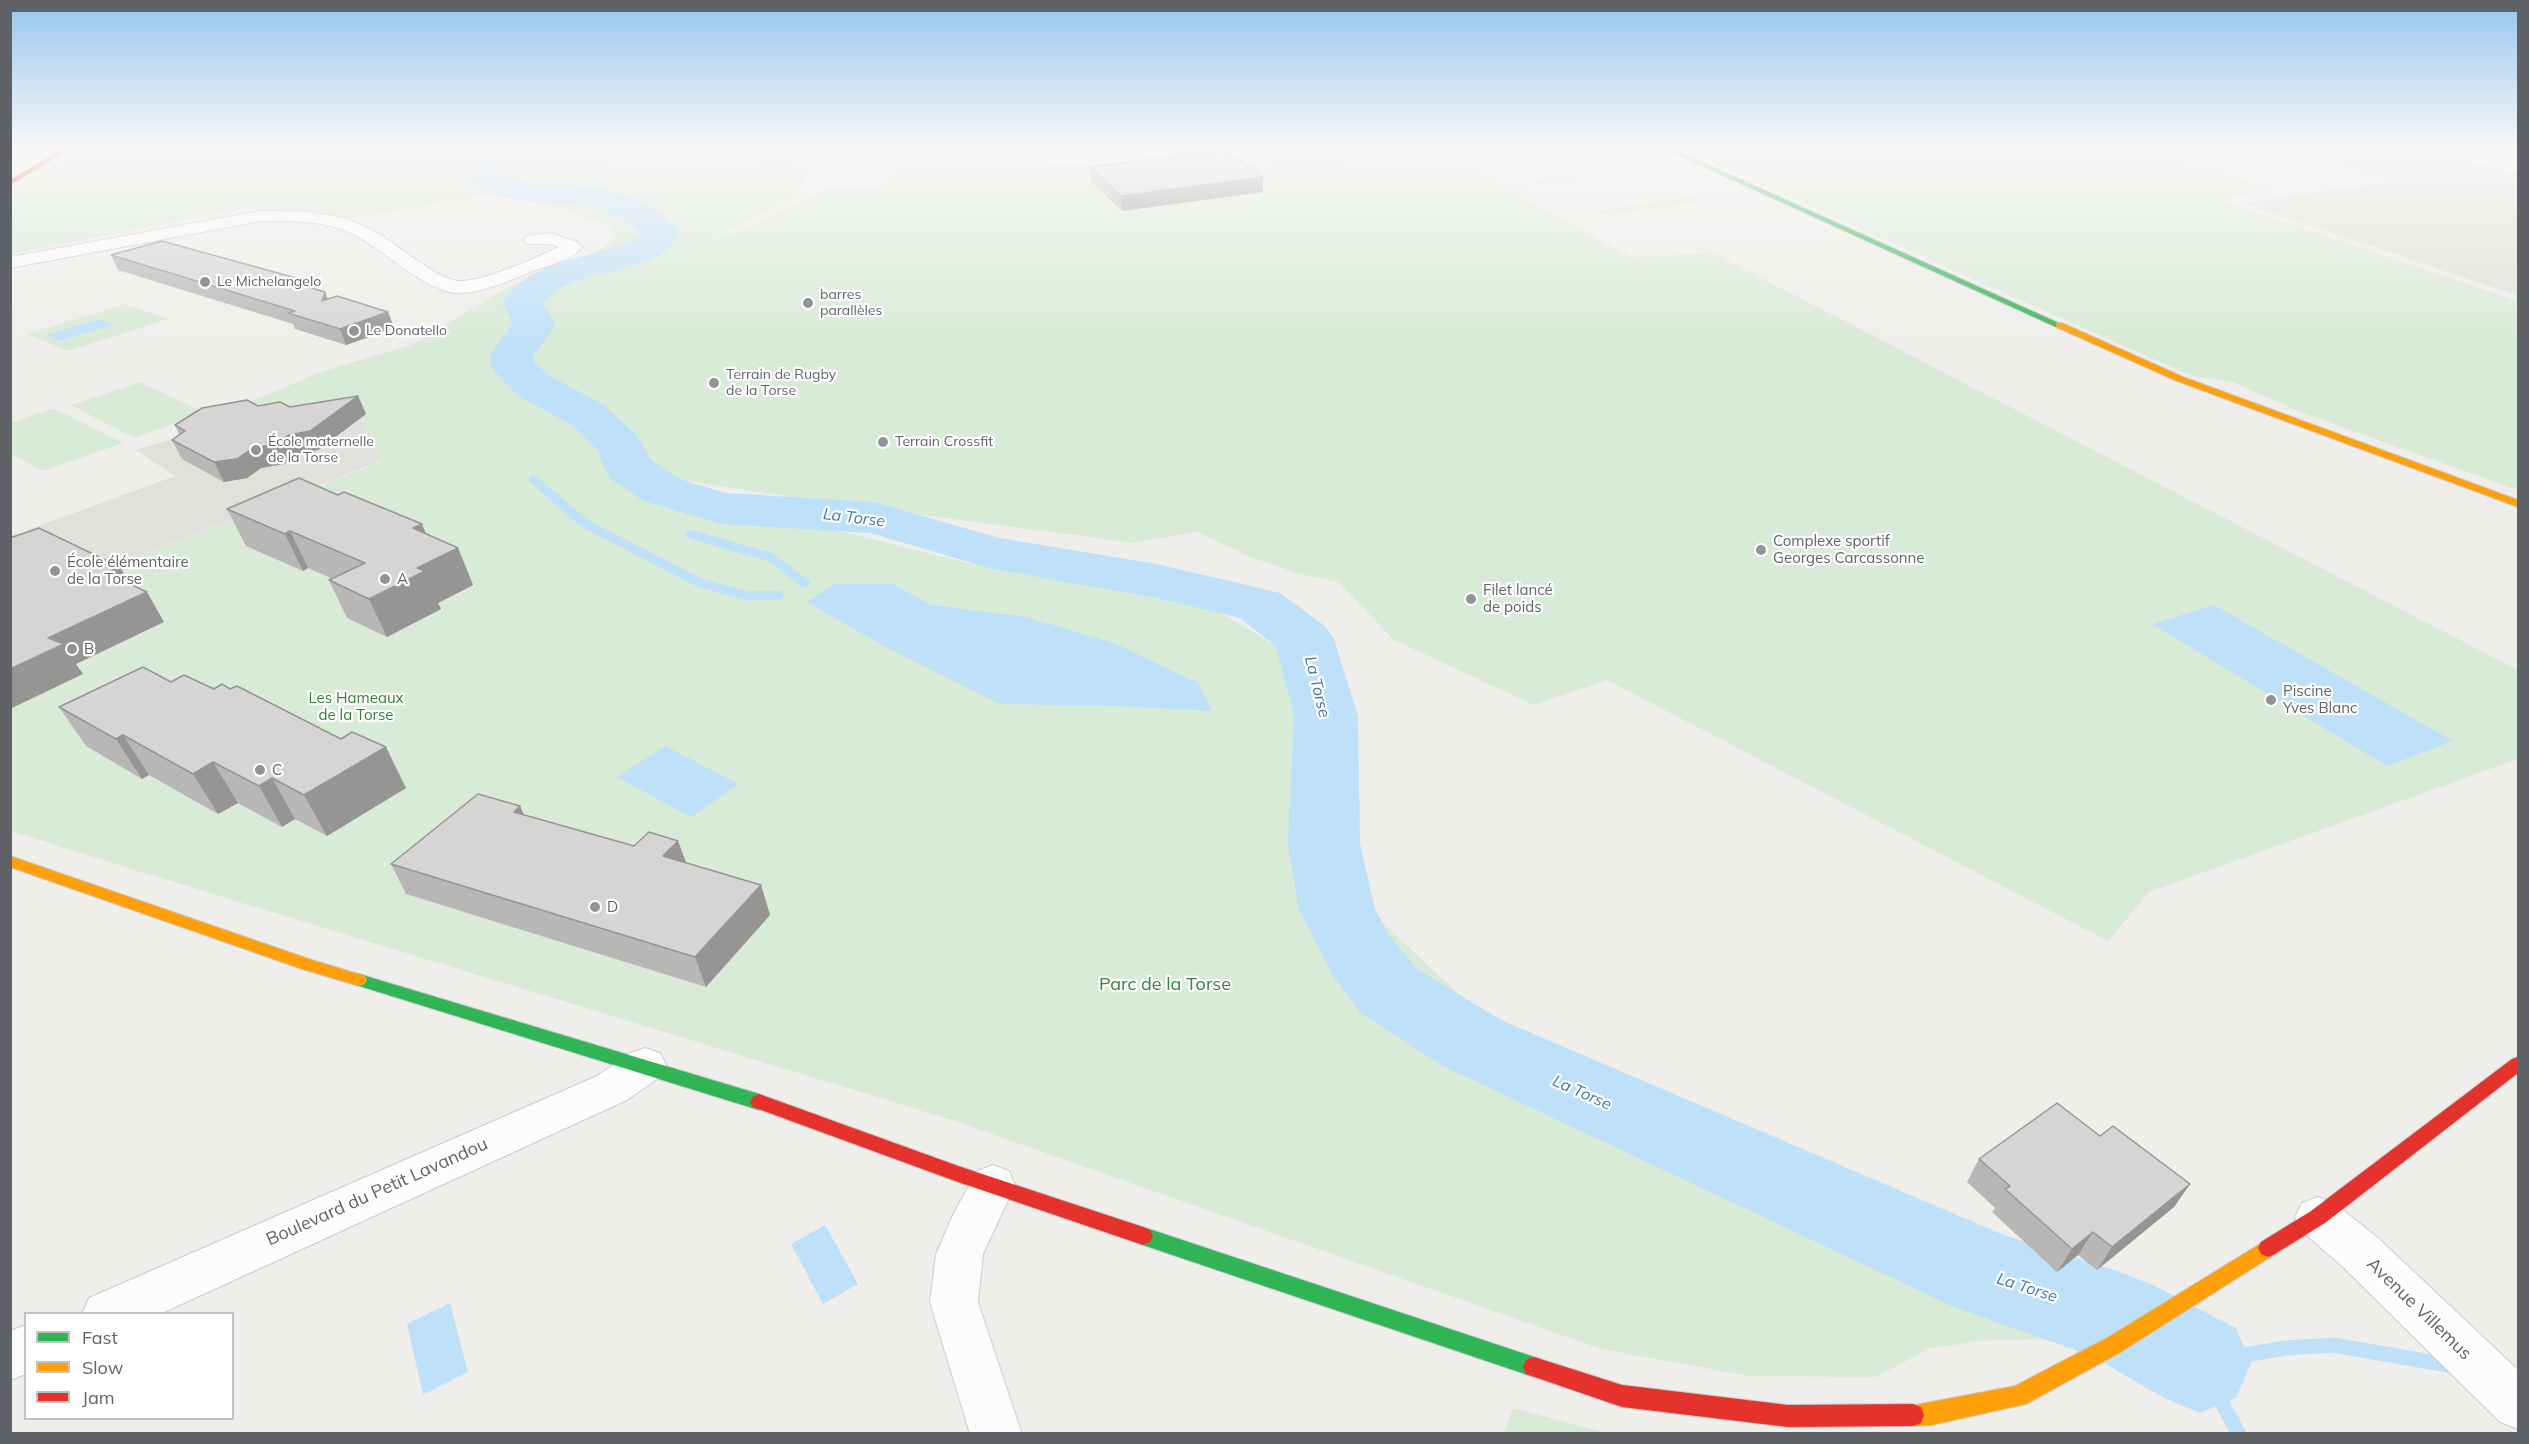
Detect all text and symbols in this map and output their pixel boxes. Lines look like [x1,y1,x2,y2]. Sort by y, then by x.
place label: Le Michelangelo [217,274,321,290]
marker: Le Michelangelo [198,275,212,289]
place label: barres parallèles [820,287,882,320]
marker: barres parallèles [801,296,815,310]
place label: Le Donatello [366,323,447,339]
marker: Le Donatello [347,324,361,338]
place label: Terrain de Rugby de la Torse [726,367,836,400]
marker: Terrain de Rugby de la Torse [707,376,721,390]
place label: École maternelle de la Torse [268,434,374,466]
place label: Terrain Crossfit [895,434,993,450]
marker: Terrain Crossfit [876,435,890,449]
marker: École maternelle de la Torse [249,443,263,457]
water label: La Torse [822,505,886,531]
place label: Complexe sportif Georges Carcassonne [1773,532,1925,567]
marker: Complexe sportif Georges Carcassonne [1754,543,1768,557]
place label: École élémentaire de la Torse [67,553,189,588]
marker: École élémentaire de la Torse [48,564,62,578]
place label: A [397,570,408,588]
marker: A [378,572,392,586]
place label: Filet lancé de poids [1483,581,1553,616]
marker: Filet lancé de poids [1464,592,1478,606]
place label: B [84,640,94,658]
marker: B [65,642,79,656]
water label: La Torse [1300,654,1334,720]
place label: Piscine Yves Blanc [2283,682,2357,717]
park label: Les Hameaux de la Torse [308,689,404,724]
marker: Piscine Yves Blanc [2264,693,2278,707]
place label: C [272,761,282,779]
marker: C [253,763,267,777]
place label: D [607,898,618,916]
marker: D [588,900,602,914]
park label: Parc de la Torse [1099,974,1231,996]
water label: La Torse [1550,1072,1614,1114]
street label: Boulevard du Petit Lavandou [263,1133,491,1251]
street label: Avenue Villemus [2362,1253,2476,1365]
water label: La Torse [1994,1269,2060,1307]
legend [24,1312,234,1420]
text: Fast [82,1326,118,1349]
text: Slow [82,1356,123,1379]
text: Jam [82,1386,115,1409]

